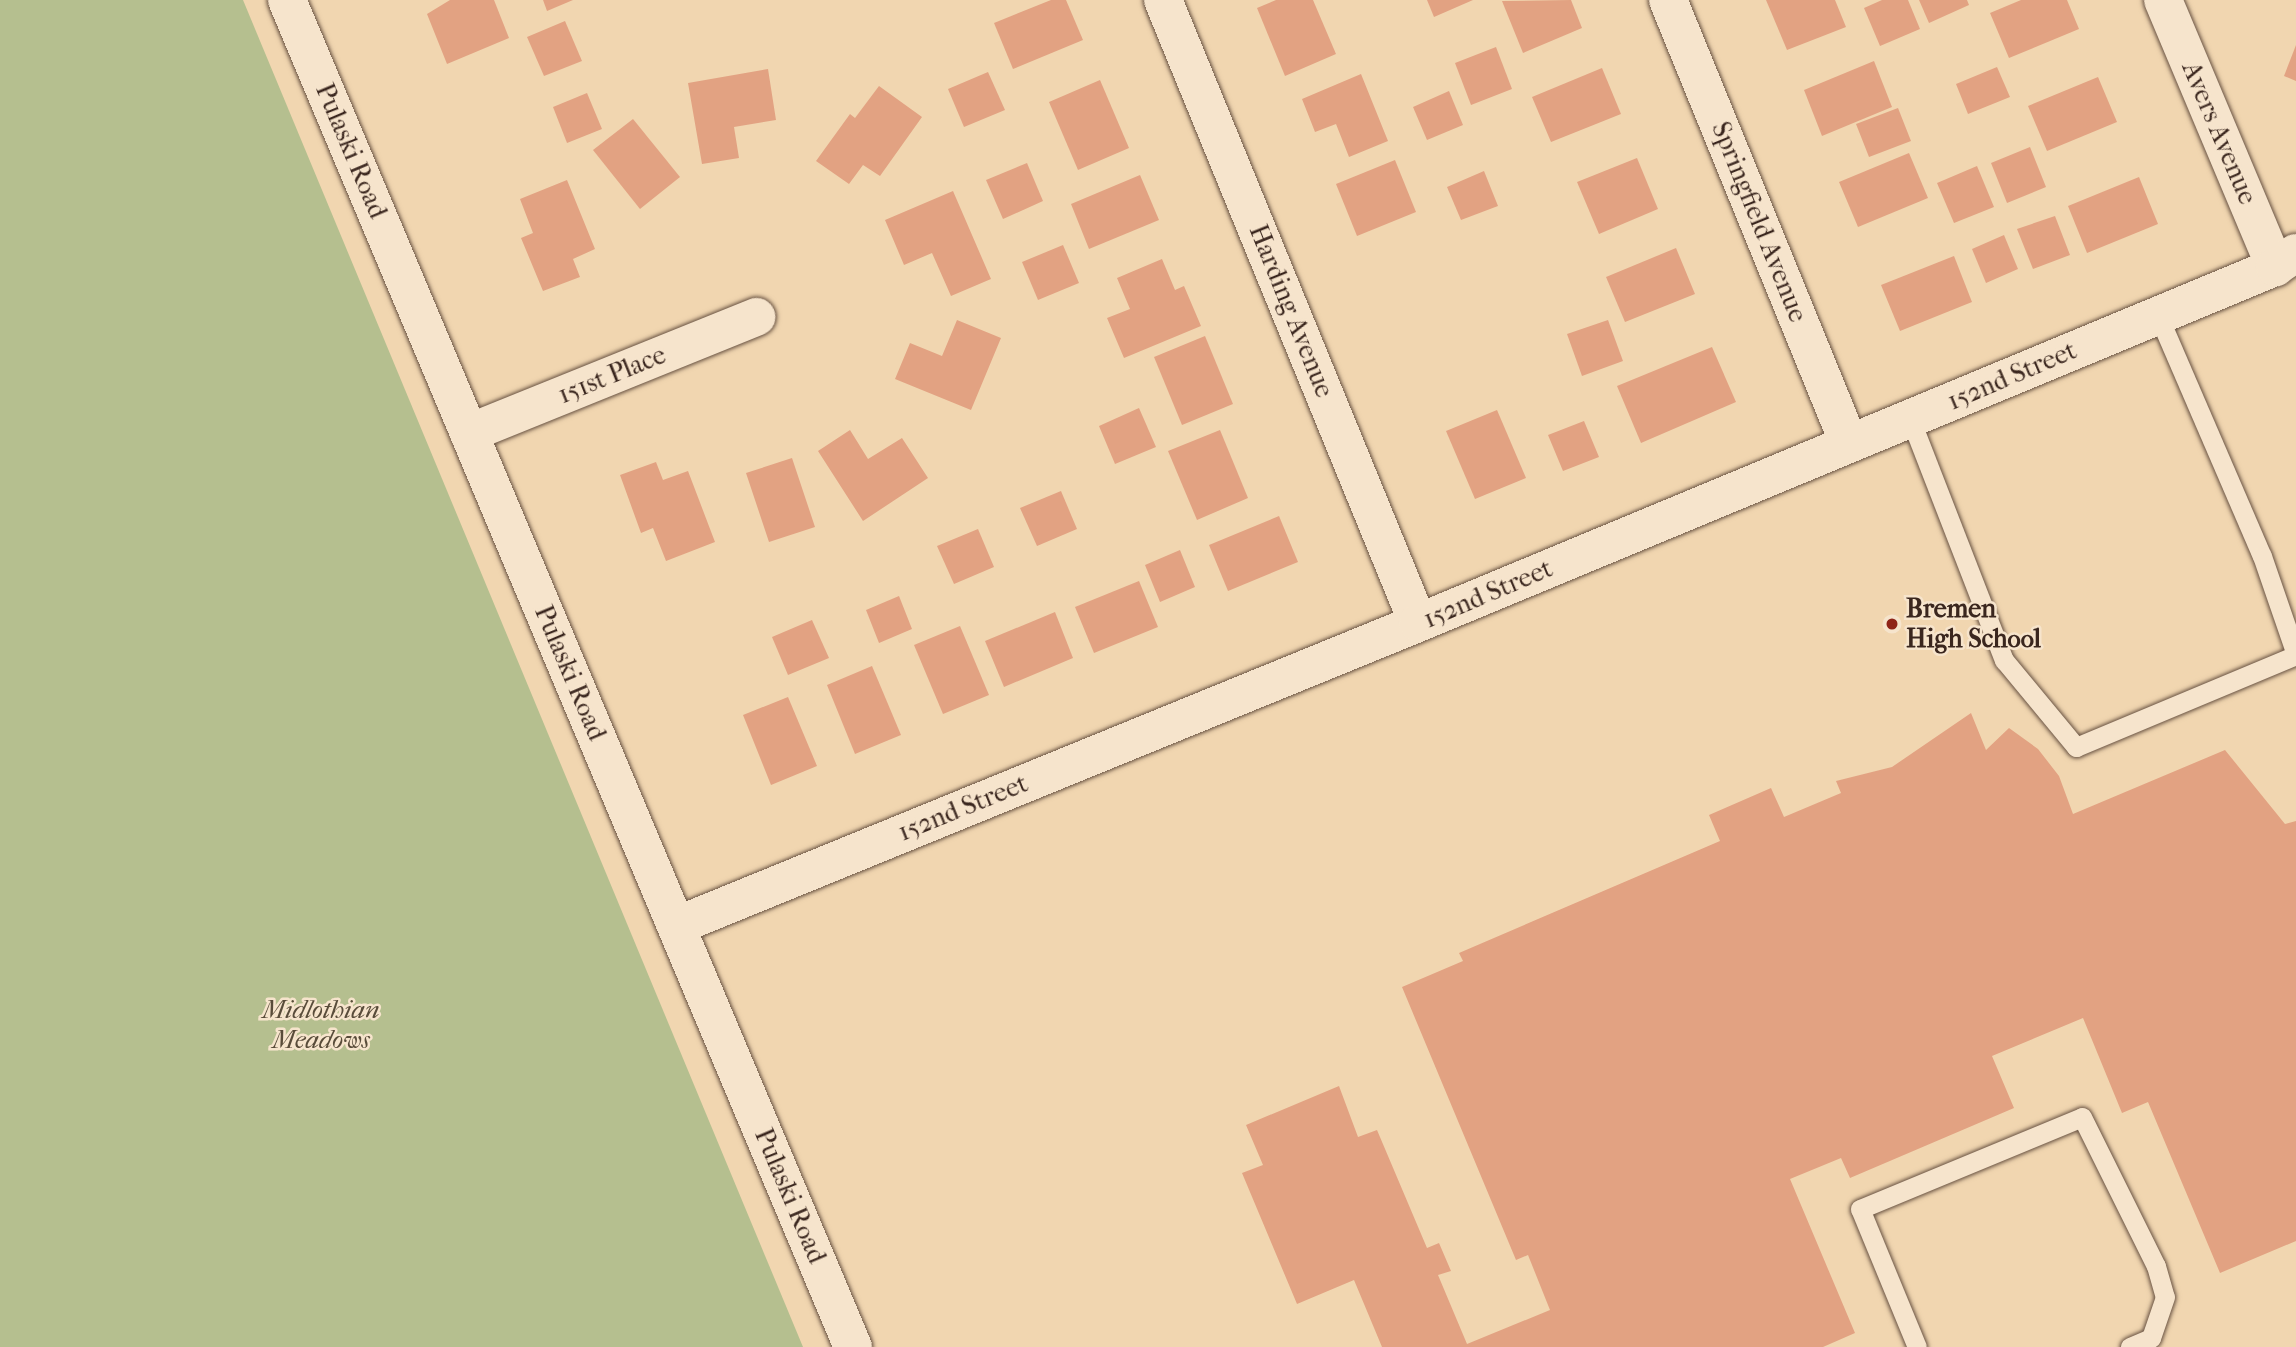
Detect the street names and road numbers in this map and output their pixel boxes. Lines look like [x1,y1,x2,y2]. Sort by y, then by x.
street label: Avers Avenue [2175,57,2263,209]
street label: Pulaski Road [309,79,393,223]
street label: Springfield Avenue [1705,117,1813,327]
street label: Harding Avenue [1242,220,1340,402]
street label: 152nd Street [1943,335,2081,417]
street label: 151st Place [554,339,670,411]
street label: 152nd Street [1419,553,1557,635]
street label: Pulaski Road [528,601,612,745]
street label: 152nd Street [894,768,1032,848]
street label: Pulaski Road [748,1124,832,1268]

